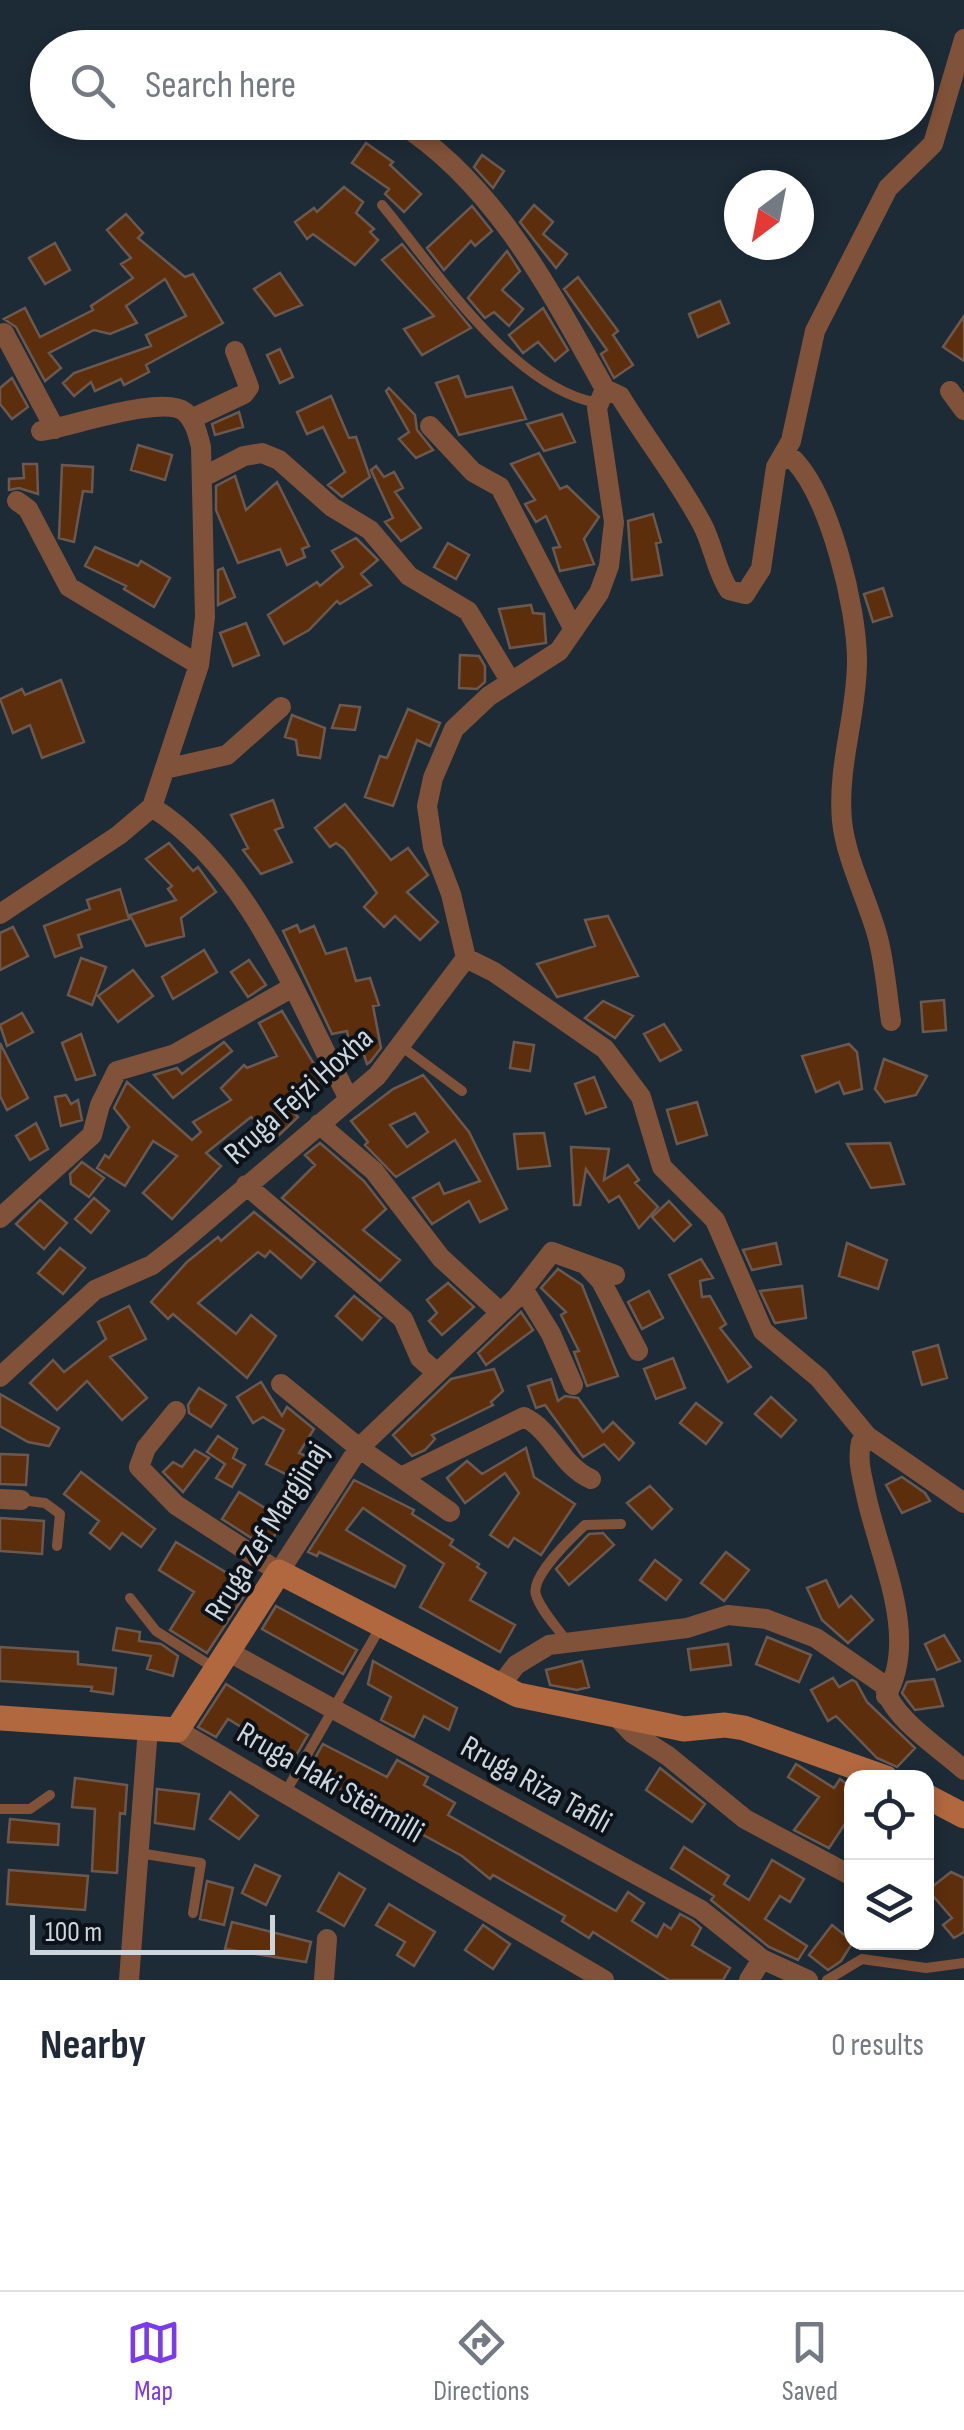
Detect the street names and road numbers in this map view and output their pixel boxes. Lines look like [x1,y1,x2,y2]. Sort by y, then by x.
street label: Rruga Fejzi Hoxha [216,1019,382,1173]
street label: Rruga Zef Margjinaj [197,1435,337,1629]
street label: Rruga Haki Stërmilli [230,1714,430,1852]
street label: Rruga Riza Tafili [454,1728,618,1842]

